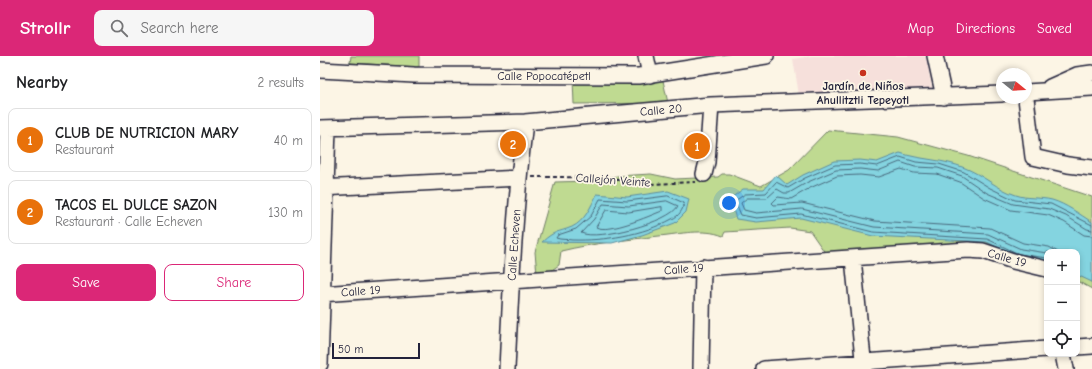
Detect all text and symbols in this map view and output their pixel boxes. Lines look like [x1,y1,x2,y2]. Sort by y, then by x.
search box [94,10,374,46]
text: Strollr [20,17,70,39]
icon: search [108,17,130,39]
text: Search here [140,19,219,37]
text: Map [907,20,934,37]
text: Directions [956,20,1015,37]
text: Saved [1037,20,1072,37]
marker: Jardín de Niños Ahullitztli Tepeyotl [858,68,868,78]
north arrow [996,68,1032,104]
street label: Calle Popocatépetl [497,69,591,83]
text: Nearby [16,73,67,92]
text: 2 results [257,75,304,90]
place label: Jardín de Niños Ahullitztli Tepeyotl [817,79,909,107]
street label: Calle 20 [639,101,683,119]
text: CLUB DE NUTRICION MARY [55,124,239,142]
pin: 2 [500,129,526,159]
pin: 1 [684,131,710,161]
text: 1 [27,133,33,148]
text: 40 m [274,133,303,148]
text: Restaurant [55,142,114,157]
street label: Callejón Veinte [575,170,651,190]
your location [719,193,739,213]
text: TACOS EL DULCE SAZON [55,196,217,214]
text: 2 [27,205,33,220]
text: 130 m [268,205,303,220]
street label: Calle Echeven [505,209,523,281]
text: Restaurant · Calle Echeven [55,214,202,229]
street label: Calle 19 [986,246,1028,270]
map controls [1044,249,1080,357]
button: + [1044,249,1080,285]
street label: Calle 19 [664,261,704,277]
button: Save [16,264,156,301]
button: Share [164,264,304,301]
street label: Calle 19 [341,283,381,299]
button: − [1044,285,1080,321]
button: locate [1044,321,1080,357]
scale bar [332,341,420,360]
text: 50 m [338,343,363,356]

